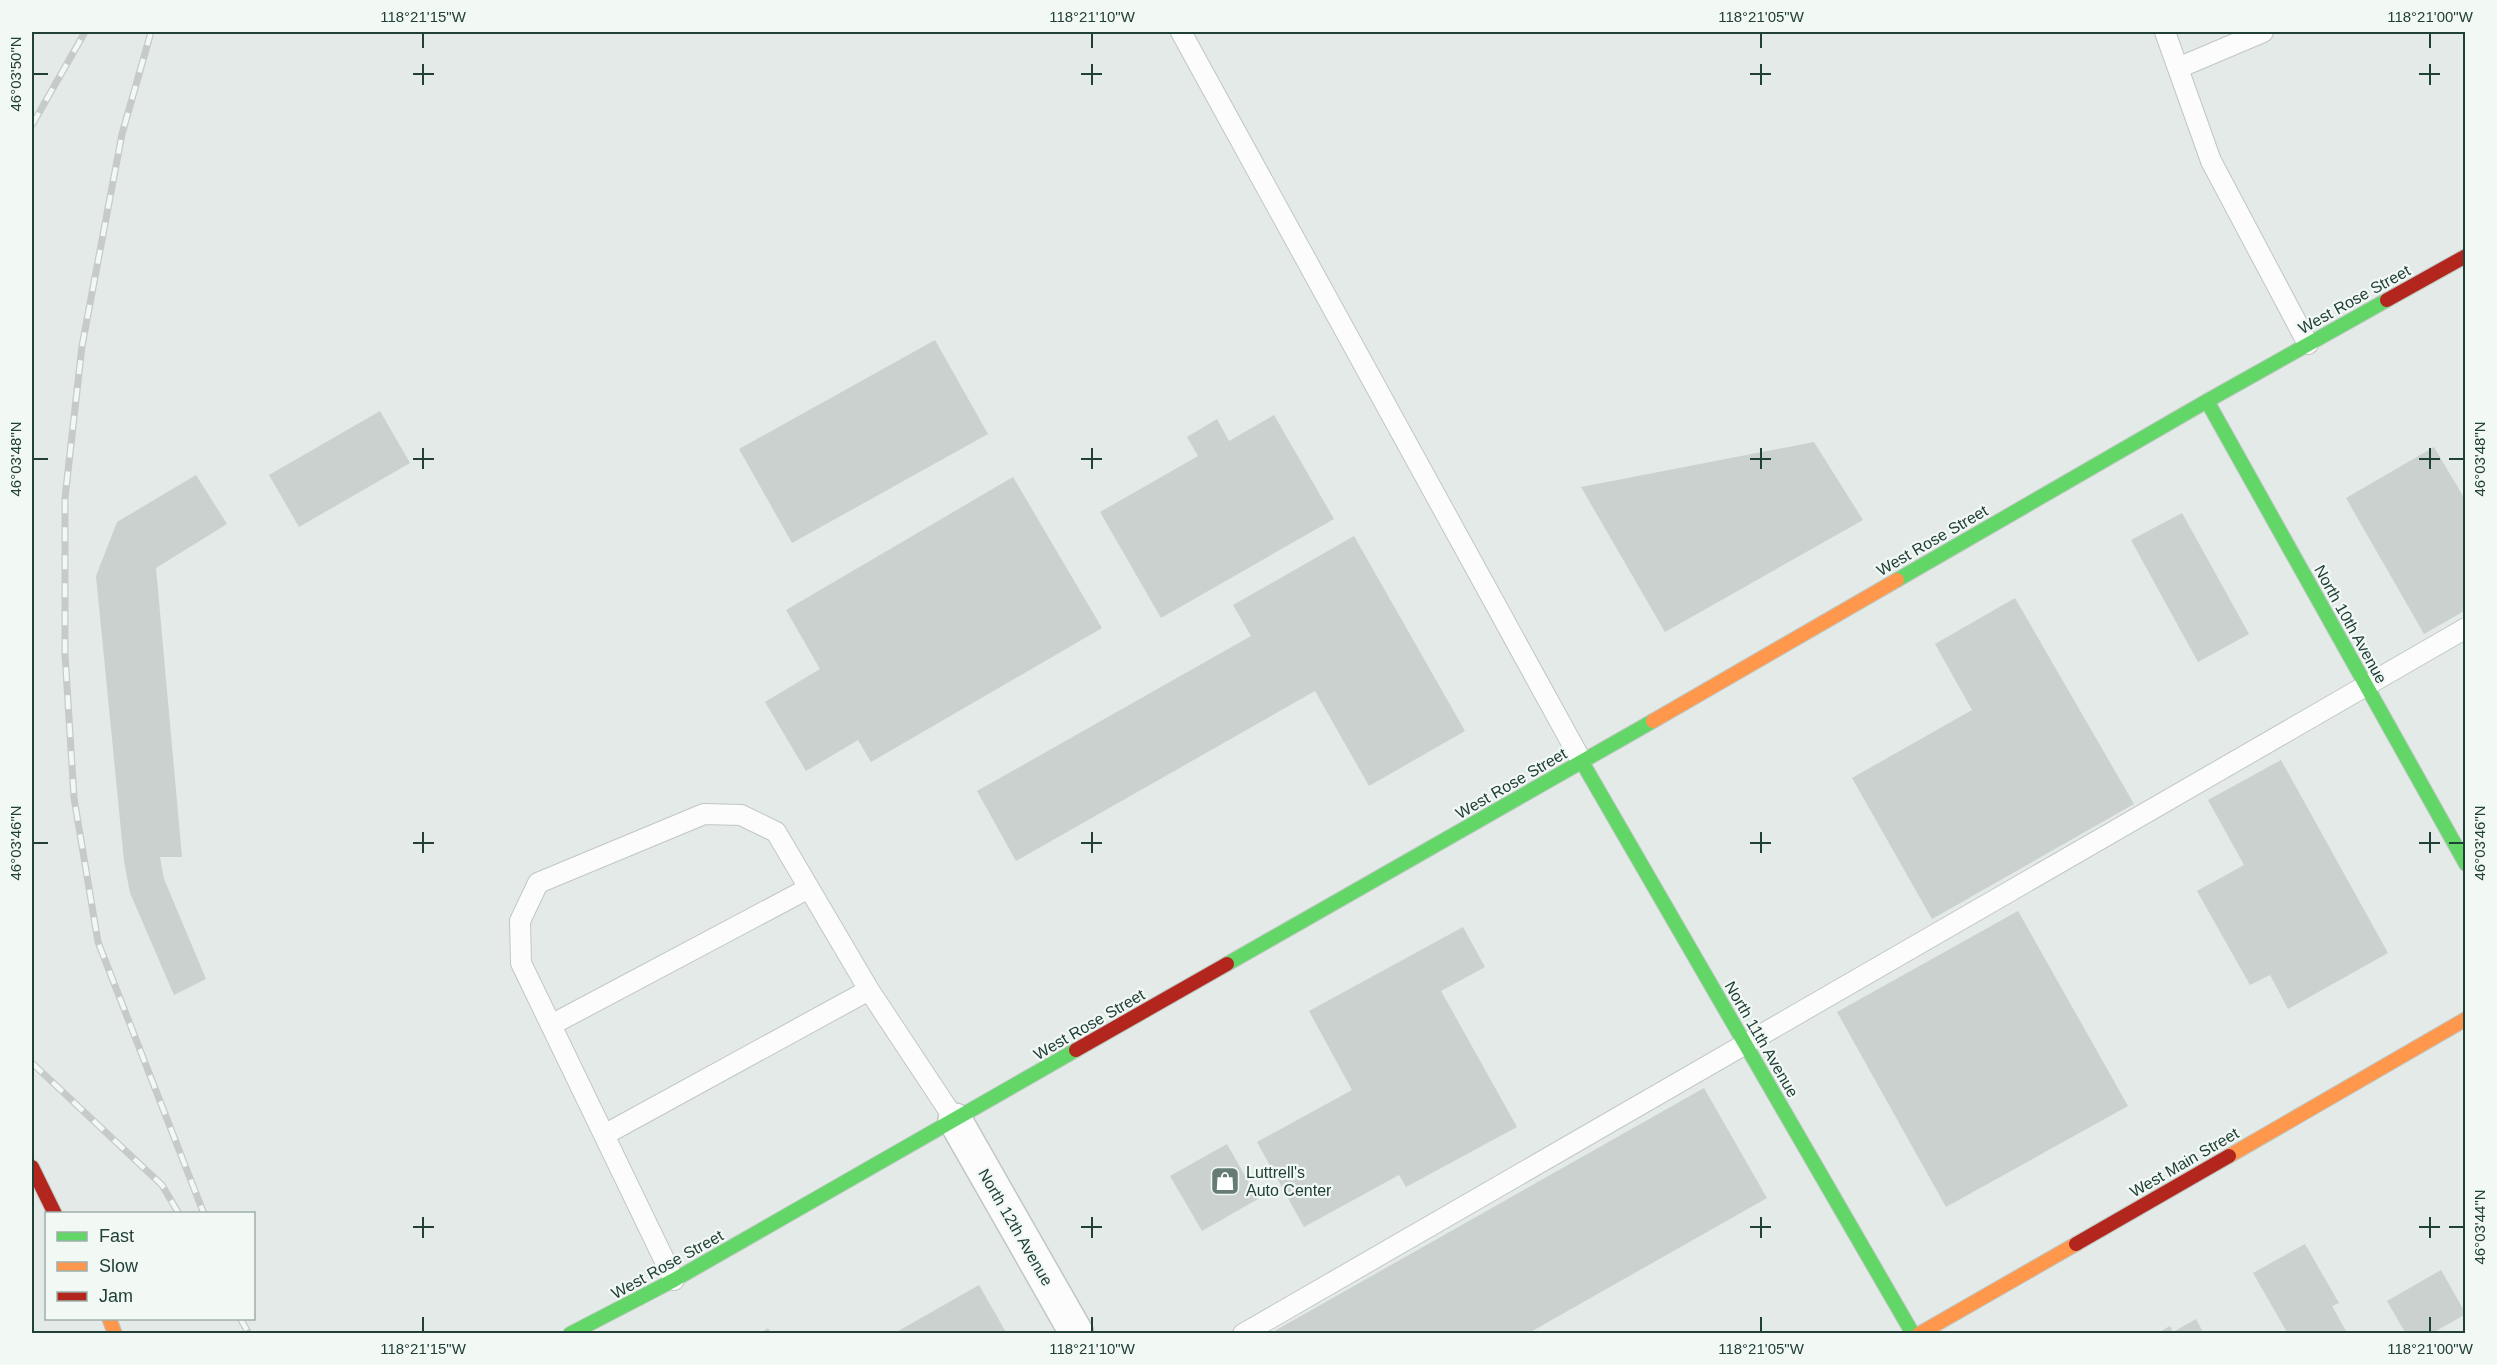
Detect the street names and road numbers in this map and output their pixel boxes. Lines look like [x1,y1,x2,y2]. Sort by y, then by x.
street label: West Rose Street [2295,261,2414,337]
street label: West Rose Street [1874,502,1991,579]
street label: North 10th Avenue [2311,562,2390,686]
street label: West Rose Street [1453,745,1570,822]
street label: North 11th Avenue [1721,978,1802,1100]
street label: West Rose Street [1031,986,1148,1063]
street label: West Main Street [2127,1124,2242,1200]
street label: North 12th Avenue [975,1166,1056,1289]
street label: West Rose Street [608,1226,727,1302]

